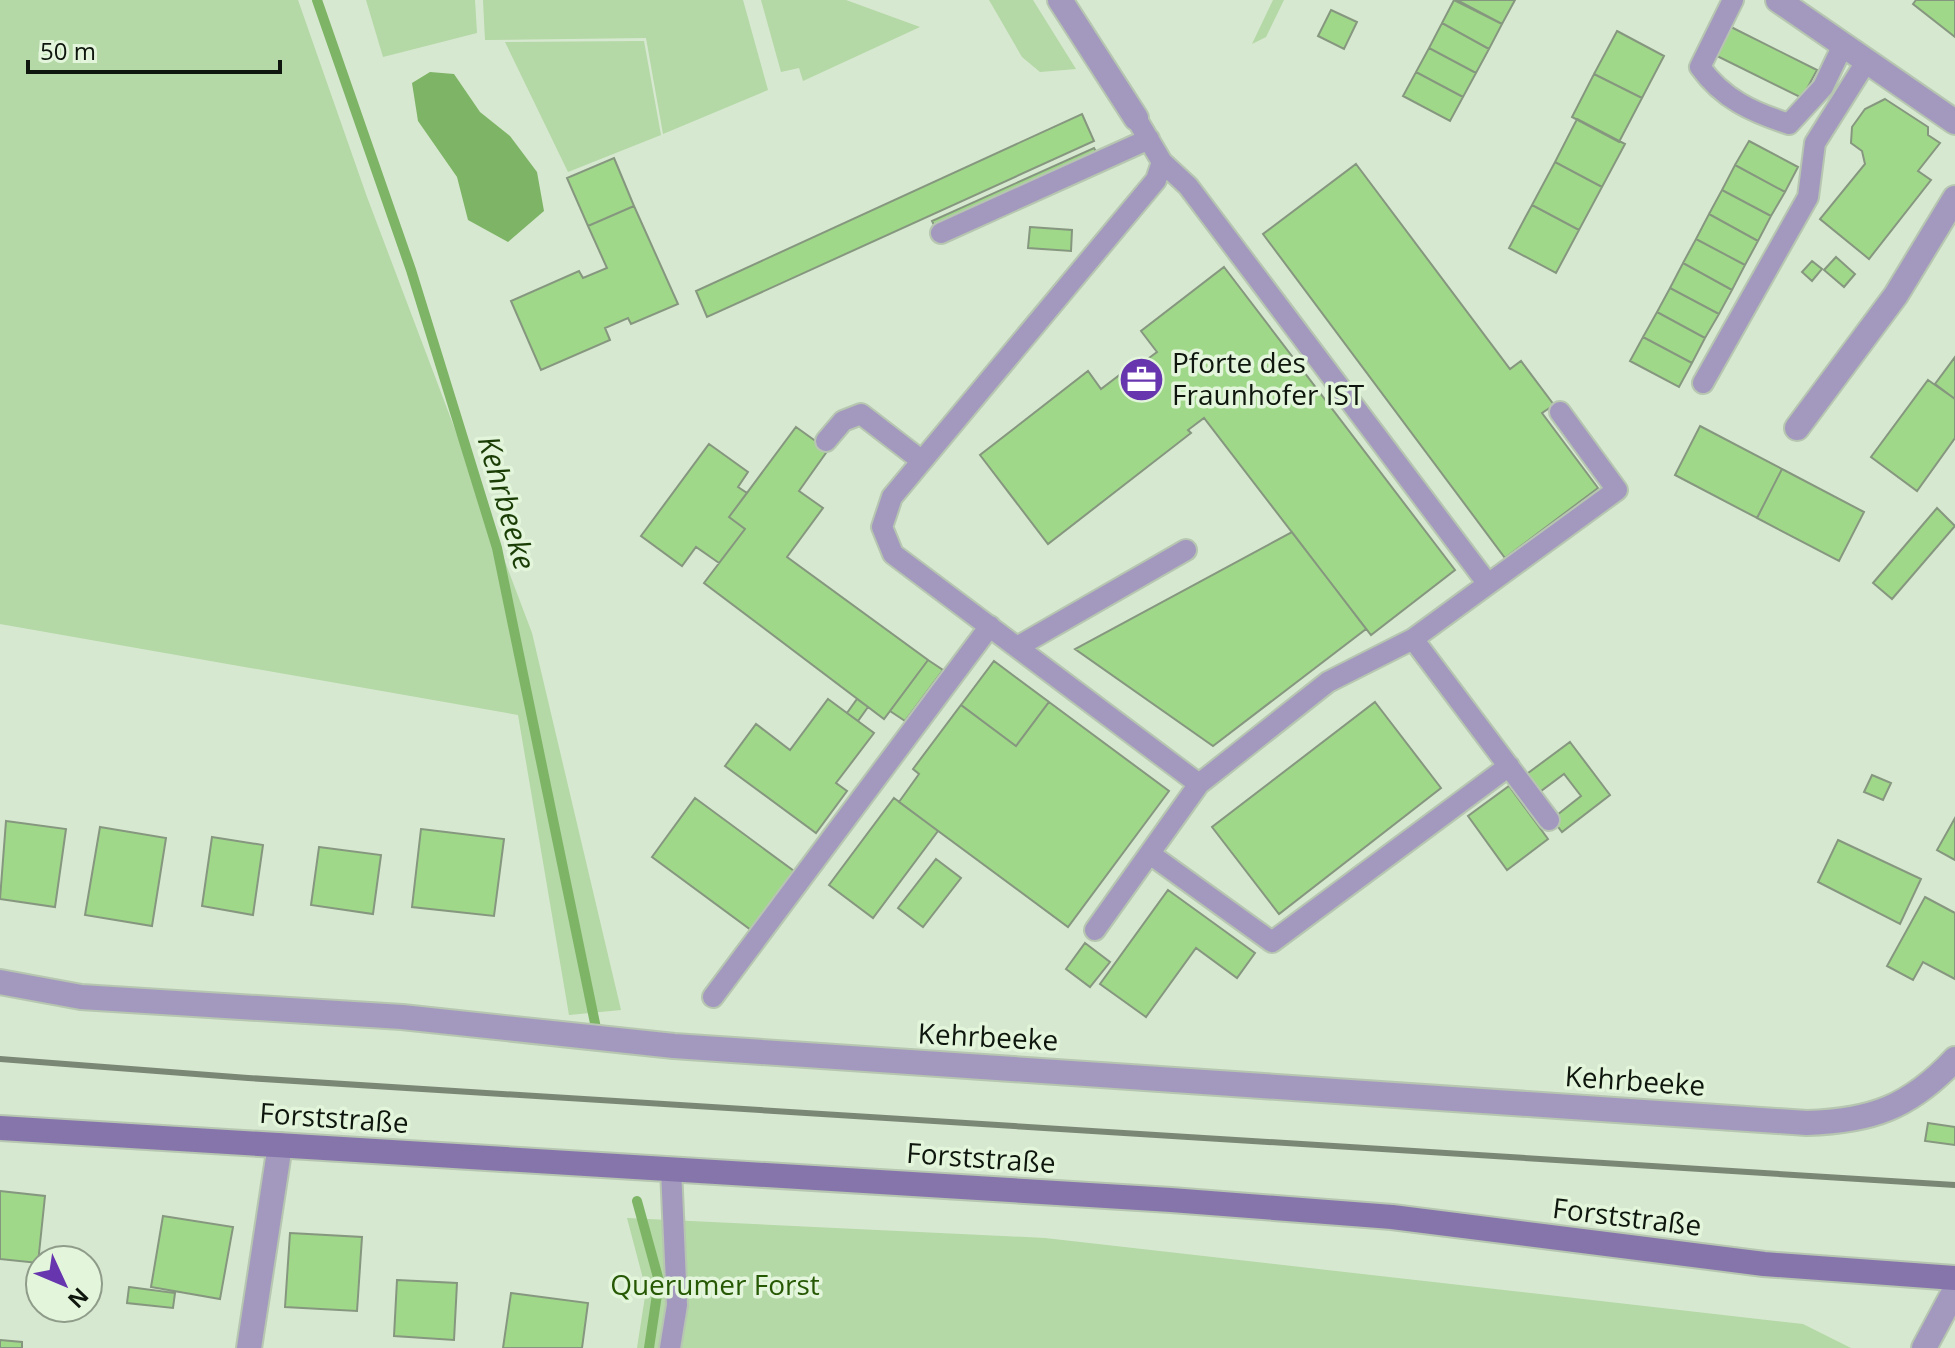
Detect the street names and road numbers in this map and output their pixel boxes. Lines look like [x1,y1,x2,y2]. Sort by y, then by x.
street label: Kehrbeeke [917,1013,1059,1059]
street label: Kehrbeeke [1564,1056,1706,1104]
street label: Forststraße [258,1093,410,1141]
street label: Forststraße [905,1133,1057,1181]
street label: Forststraße [1551,1188,1704,1244]

